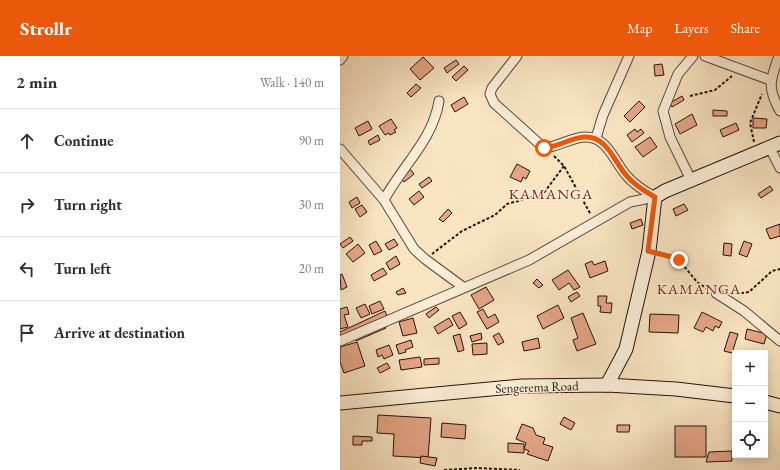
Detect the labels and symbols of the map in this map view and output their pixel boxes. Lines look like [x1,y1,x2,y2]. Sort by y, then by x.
route start [535,139,553,157]
district label: KAMANGA [509,184,593,203]
route end [670,251,688,269]
district label: KAMANGA [657,279,741,298]
street label: Sengerema Road [495,377,579,397]

